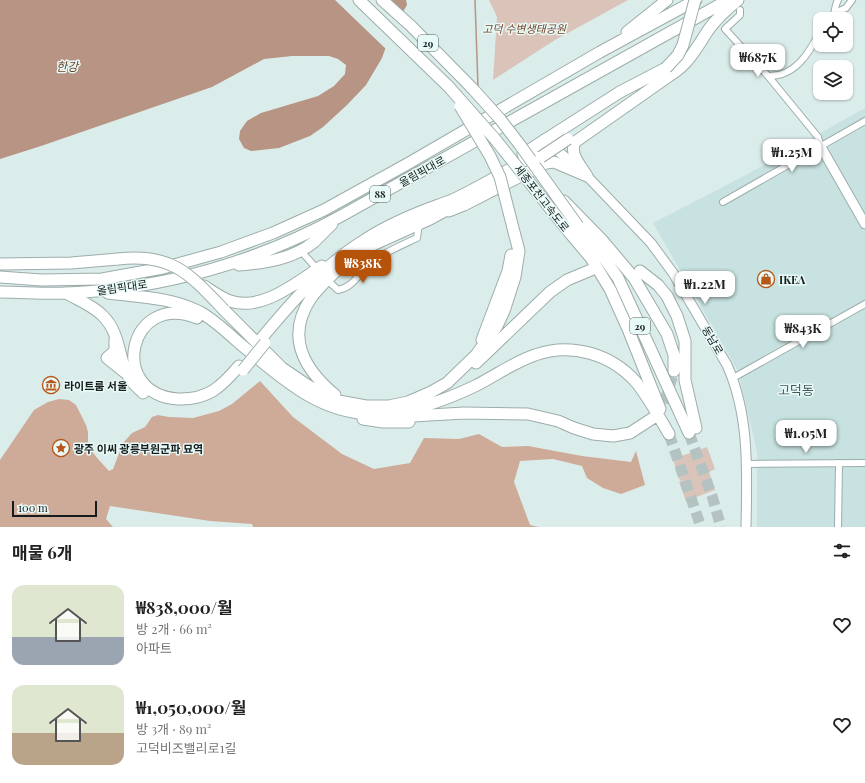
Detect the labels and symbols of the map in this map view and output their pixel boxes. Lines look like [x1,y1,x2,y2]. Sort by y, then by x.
park label: 고덕 수변생태공원 [482,21,567,36]
road number: 29 [418,35,438,51]
pin: ₩687K [730,44,786,78]
water label: 한강 [56,58,80,74]
pin: ₩1.25M [759,139,825,173]
street label: 올림픽대로 [396,152,448,190]
street label: 세종포천고속도로 [511,161,573,235]
road number: 88 [370,186,390,202]
pin: ₩838K [335,250,391,284]
shop icon: IKEA [756,269,776,289]
pin: ₩1.22M [672,271,738,305]
place label: IKEA [779,272,806,287]
street label: 올림픽대로 [96,276,148,298]
pin: ₩843K [775,315,831,349]
road number: 29 [630,318,650,334]
street label: 동남로 [699,323,727,357]
museum icon: 라이트룸 서울 [41,375,61,395]
place label: 라이트룸 서울 [64,378,127,393]
district label: 고덕동 [778,381,814,398]
pin: ₩1.05M [773,420,839,454]
place icon: 광주 이씨 광릉부원군파 묘역 [51,438,71,458]
place label: 광주 이씨 광릉부원군파 묘역 [74,441,203,456]
scale bar [12,499,97,518]

